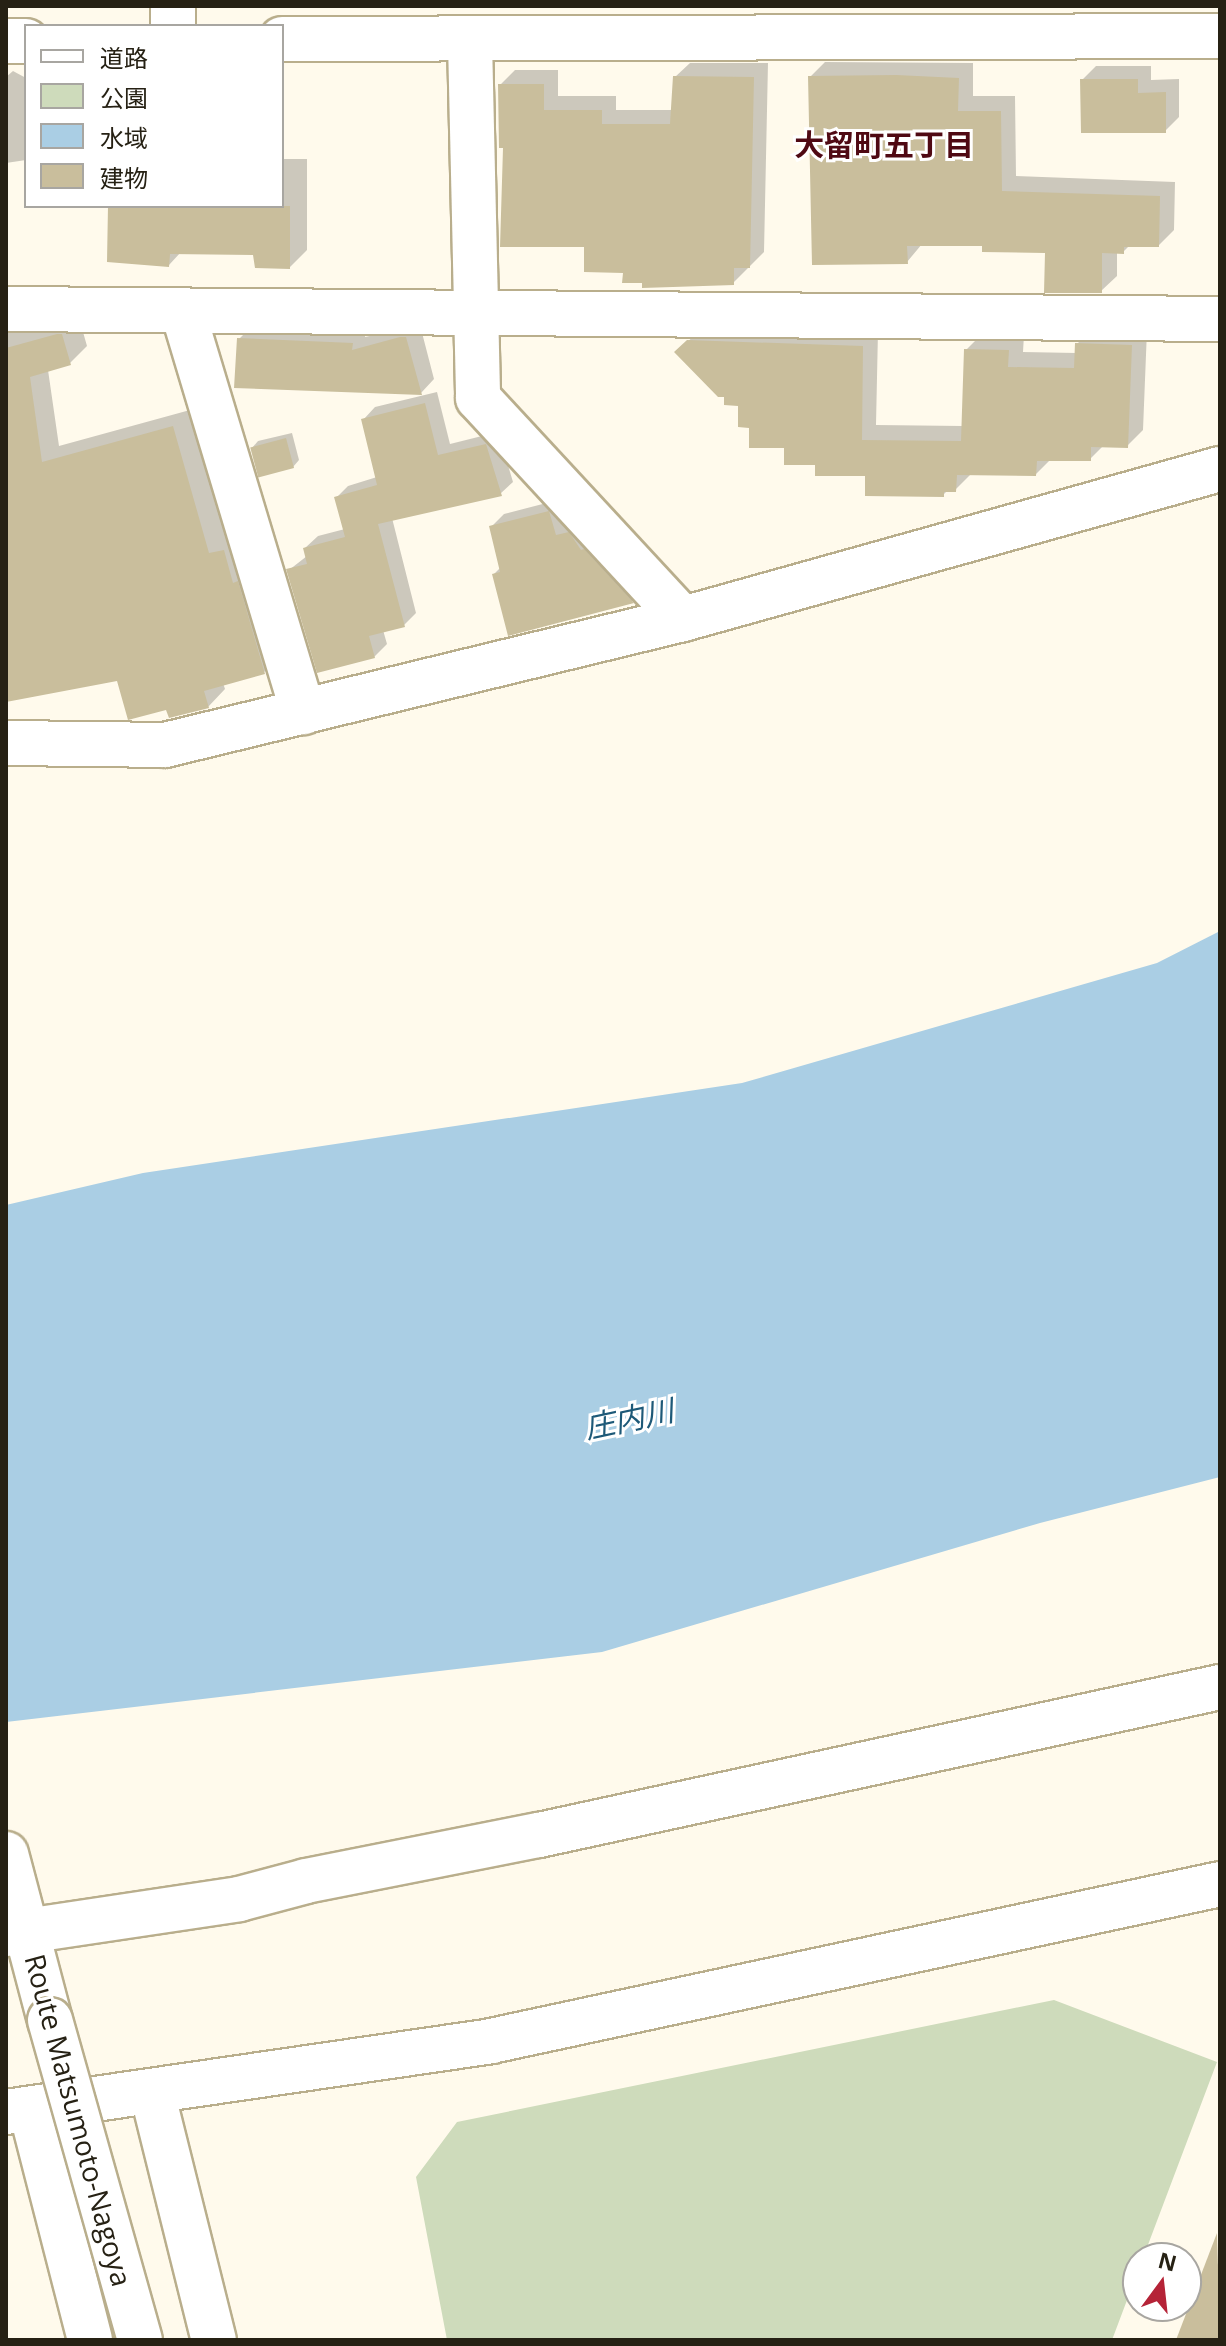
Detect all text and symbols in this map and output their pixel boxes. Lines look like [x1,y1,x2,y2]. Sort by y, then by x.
legend [24,24,284,208]
text: 道路 [100,41,148,74]
text: 公園 [100,81,148,114]
text: 水域 [100,121,148,154]
district label: 大留町五丁目 [794,127,974,163]
text: 建物 [100,161,148,194]
water label: 庄内川 [581,1392,677,1446]
street label: Route Matsumoto-Nagoya [18,1950,140,2290]
north arrow [1122,2242,1202,2322]
text: N [1155,2244,1180,2278]

